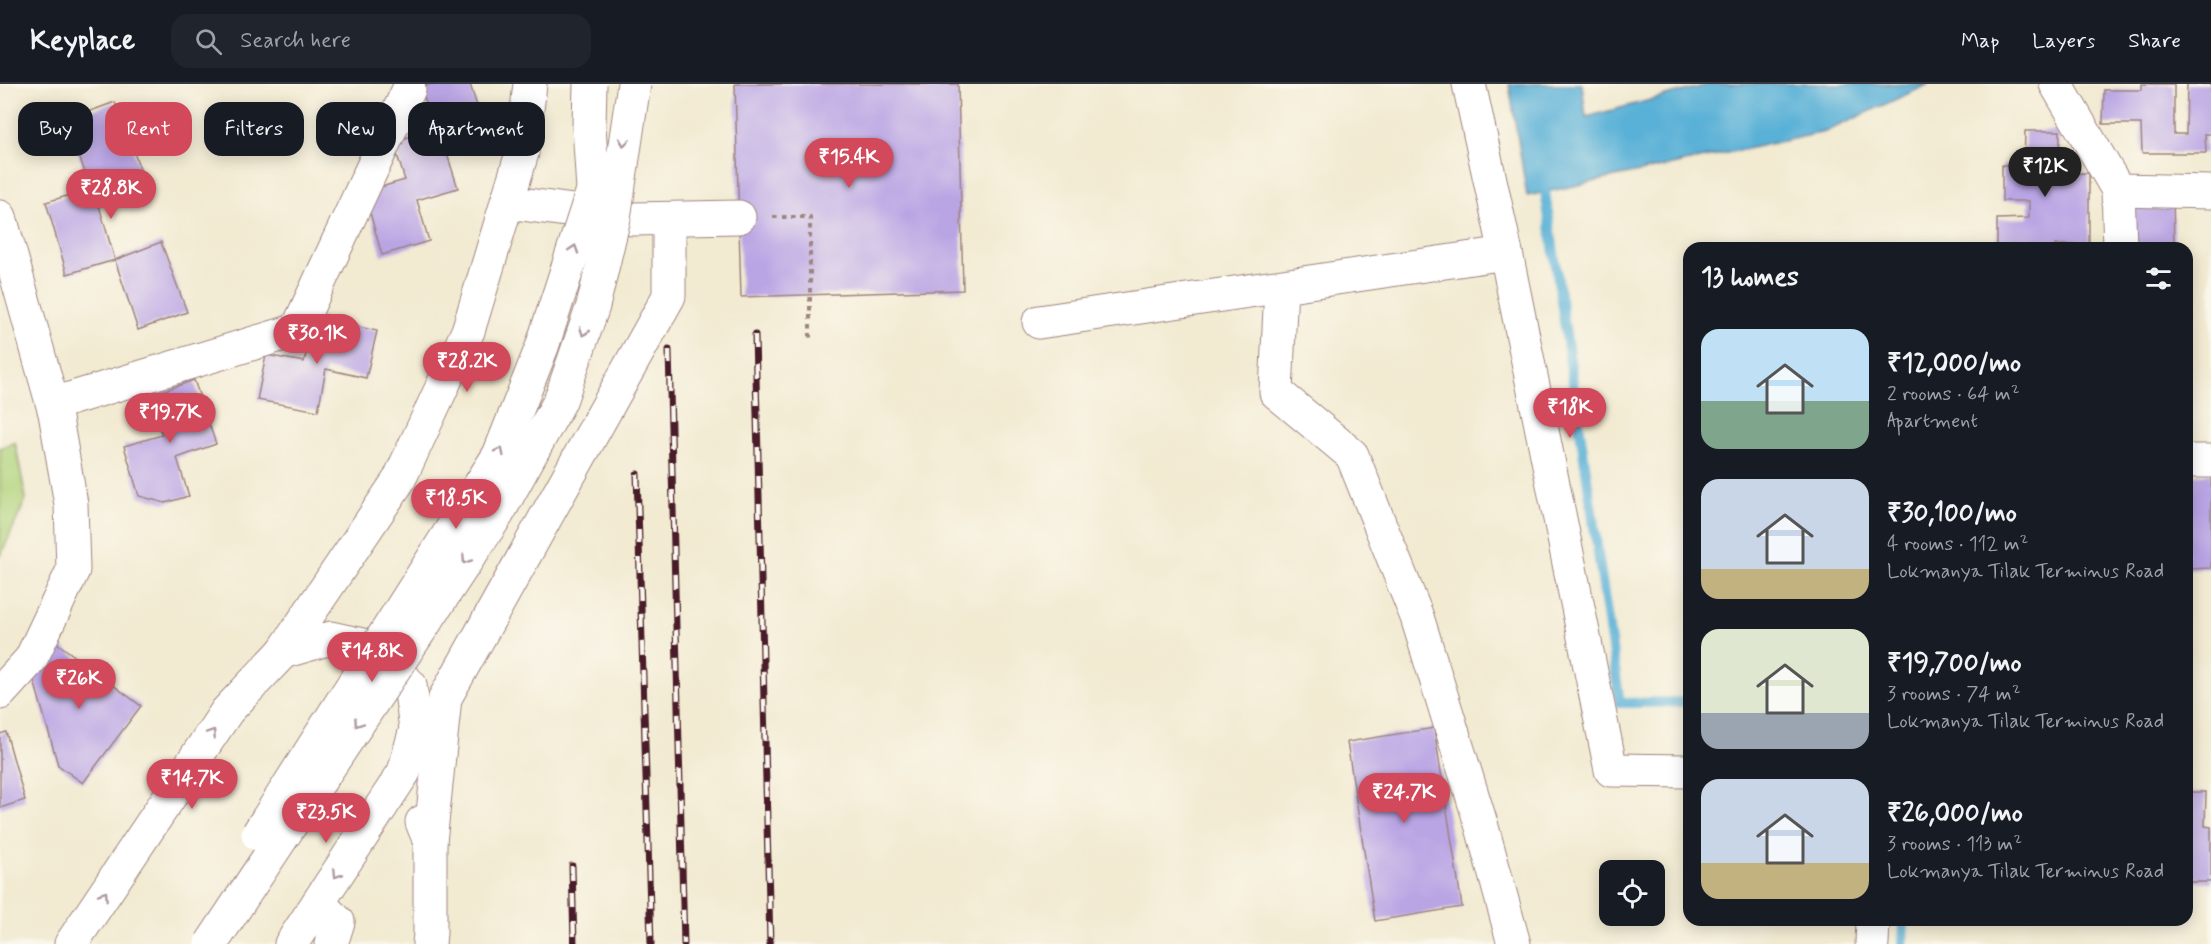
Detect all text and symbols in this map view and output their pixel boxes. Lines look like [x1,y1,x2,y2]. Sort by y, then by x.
search box [171,14,591,68]
text: Keyplace [30,23,135,60]
icon: search [192,25,225,58]
text: Search here [240,27,351,55]
text: Map [1961,27,1999,55]
text: Layers [2032,27,2095,55]
text: Share [2128,27,2181,55]
chip: Buy [18,102,93,156]
chip: Rent [105,102,192,156]
chip: Filters [204,102,304,156]
chip: New [316,102,396,156]
chip: Apartment [408,102,545,156]
one-way arrow [618,137,630,146]
pin: ₹15.4K [800,138,898,189]
text: ₹15.4K [819,144,879,171]
pin: ₹12K [2009,147,2081,198]
text: ₹12K [2022,153,2068,180]
pin: ₹28.8K [62,169,160,220]
text: ₹28.8K [80,175,142,202]
one-way arrow [567,244,580,255]
text: 13 homes [1701,261,1799,295]
icon: filters [2142,262,2175,295]
pin: ₹30.1K [268,314,366,365]
text: ₹30.1K [287,320,347,347]
one-way arrow [578,326,591,337]
pin: ₹28.2K [418,342,516,393]
text: ₹12,000/mo [1887,347,2021,381]
text: ₹28.2K [437,348,497,375]
icon: home [1749,353,1821,425]
text: 2 rooms · 64 m² [1887,381,2020,408]
pin: ₹18K [1534,388,1606,439]
pin: ₹19.7K [121,393,219,444]
text: ₹18K [1547,394,1593,421]
text: ₹19.7K [139,399,201,426]
text: Apartment [1887,408,1978,435]
one-way arrow [492,447,504,458]
pin: ₹18.5K [407,479,505,530]
text: ₹18.5K [425,485,487,512]
text: ₹30,100/mo [1887,497,2017,531]
icon: home [1749,503,1821,575]
text: 4 rooms · 112 m² [1887,531,2028,558]
one-way arrow [463,554,474,565]
text: Lokmanya Tilak Terminus Road [1887,558,2164,585]
pin: ₹14.8K [323,632,421,683]
text: ₹14.8K [341,638,403,665]
text: ₹19,700/mo [1887,647,2022,681]
icon: home [1749,653,1821,725]
pin: ₹26K [43,659,115,710]
text: ₹26K [56,665,102,692]
text: 3 rooms · 74 m² [1887,681,2021,708]
text: Lokmanya Tilak Terminus Road [1887,708,2164,735]
one-way arrow [354,716,365,727]
one-way arrow [205,729,216,740]
pin: ₹14.7K [143,759,241,810]
text: ₹14.7K [161,765,223,792]
pin: ₹24.7K [1355,773,1453,824]
text: ₹24.7K [1372,779,1436,806]
pin: ₹23.5K [277,793,375,844]
text: ₹26,000/mo [1887,797,2023,831]
text: ₹23.5K [296,799,356,826]
icon: home [1749,803,1821,875]
text: 3 rooms · 113 m² [1887,831,2022,858]
text: Lokmanya Tilak Terminus Road [1887,858,2164,885]
map controls [1599,860,1665,926]
button: locate [1599,860,1665,926]
one-way arrow [333,868,345,878]
one-way arrow [96,891,107,902]

